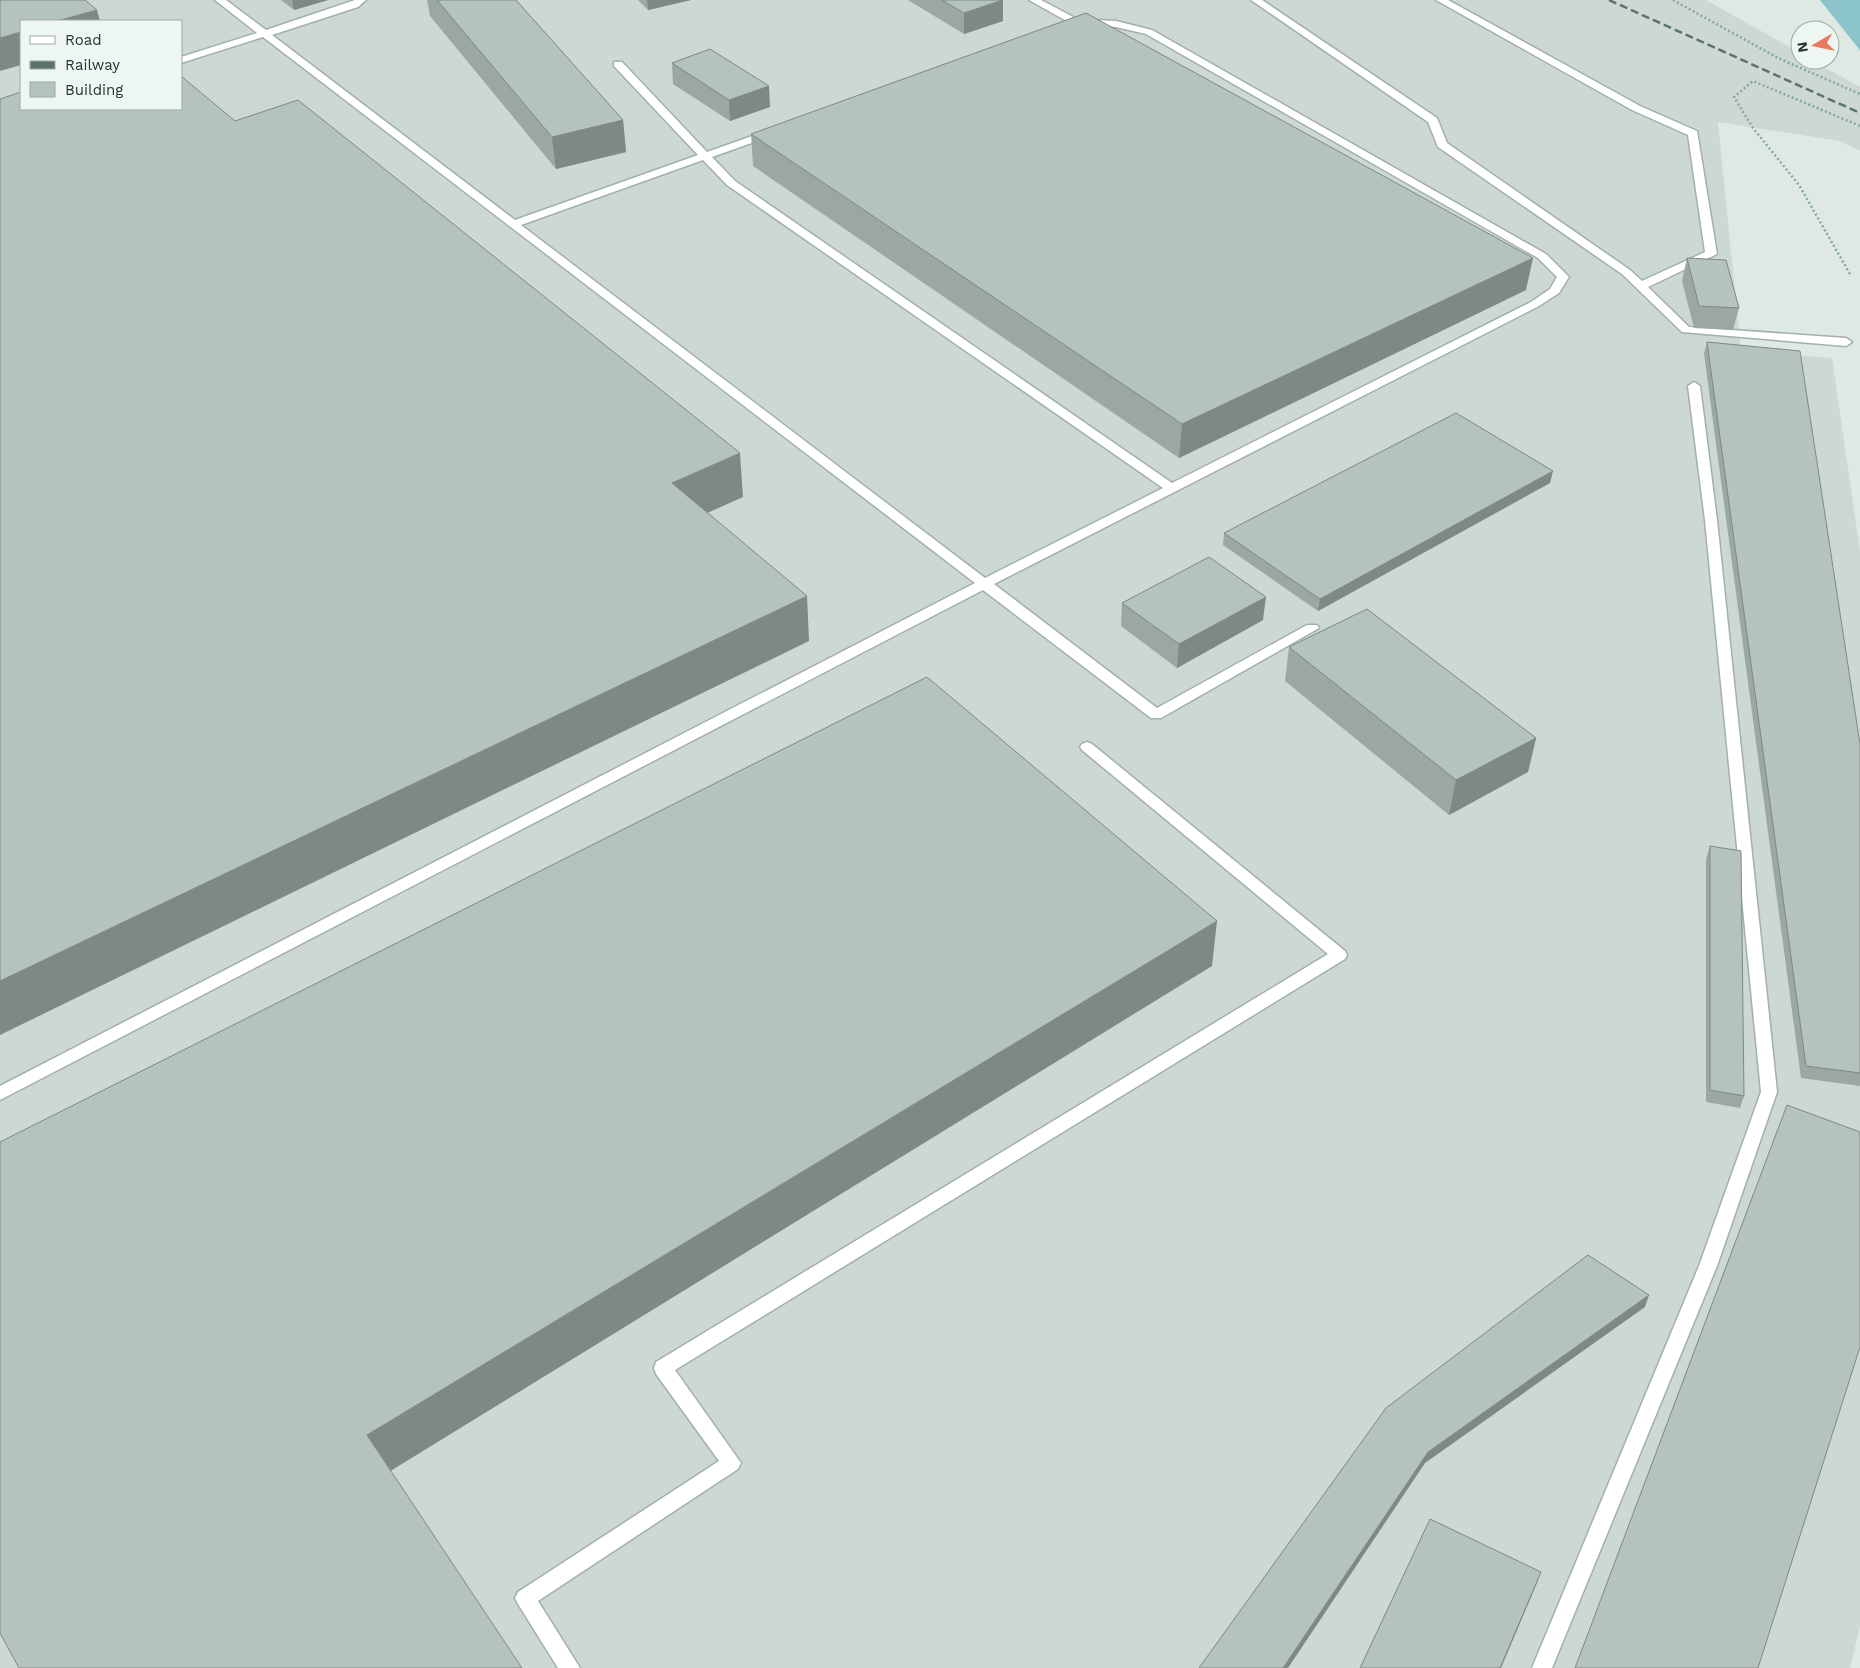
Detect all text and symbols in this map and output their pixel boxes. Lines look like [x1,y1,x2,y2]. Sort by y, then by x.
legend [20,20,182,110]
north arrow [1790,20,1840,70]
text: Road [65,31,102,49]
text: N [1793,41,1811,53]
text: Railway [65,56,120,74]
text: Building [65,81,123,99]

